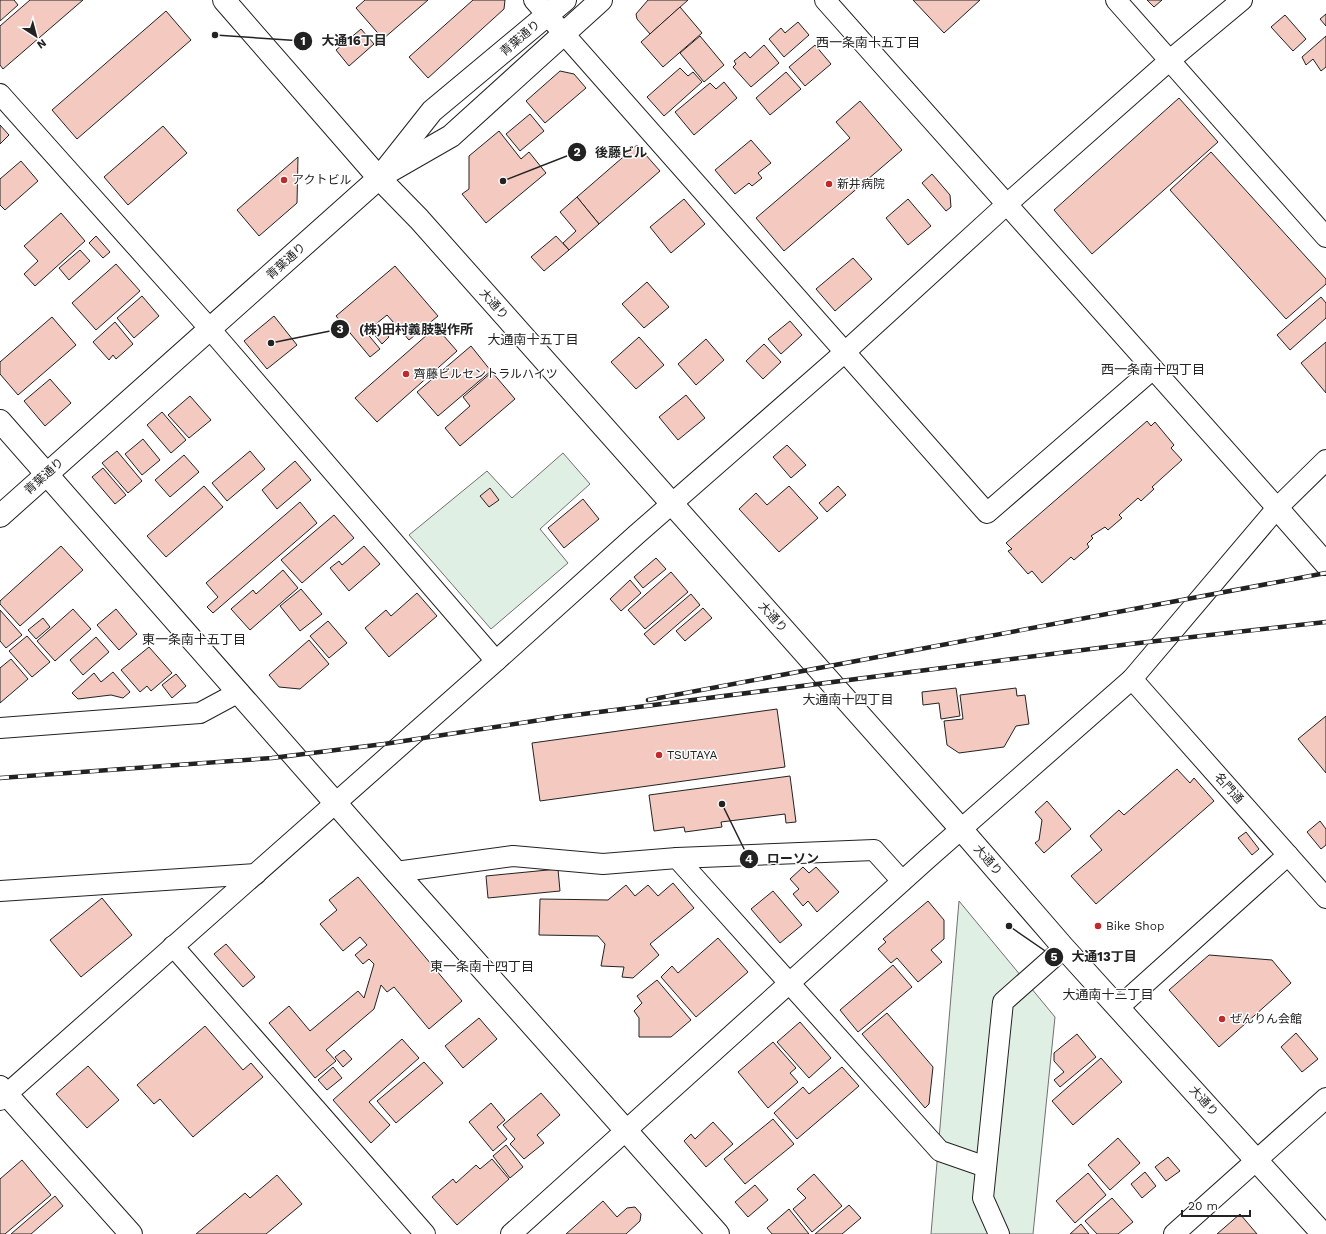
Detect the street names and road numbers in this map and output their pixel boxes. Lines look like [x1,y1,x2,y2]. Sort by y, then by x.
street label: 青葉通り [497,17,543,59]
street label: 青葉通り [263,240,309,282]
street label: 大通り [477,286,511,322]
street label: 青葉通り [21,455,67,497]
street label: 大通り [756,599,790,635]
street label: 名門通 [1212,770,1246,806]
street label: 大通り [971,842,1005,878]
street label: 大通り [1187,1083,1221,1119]

